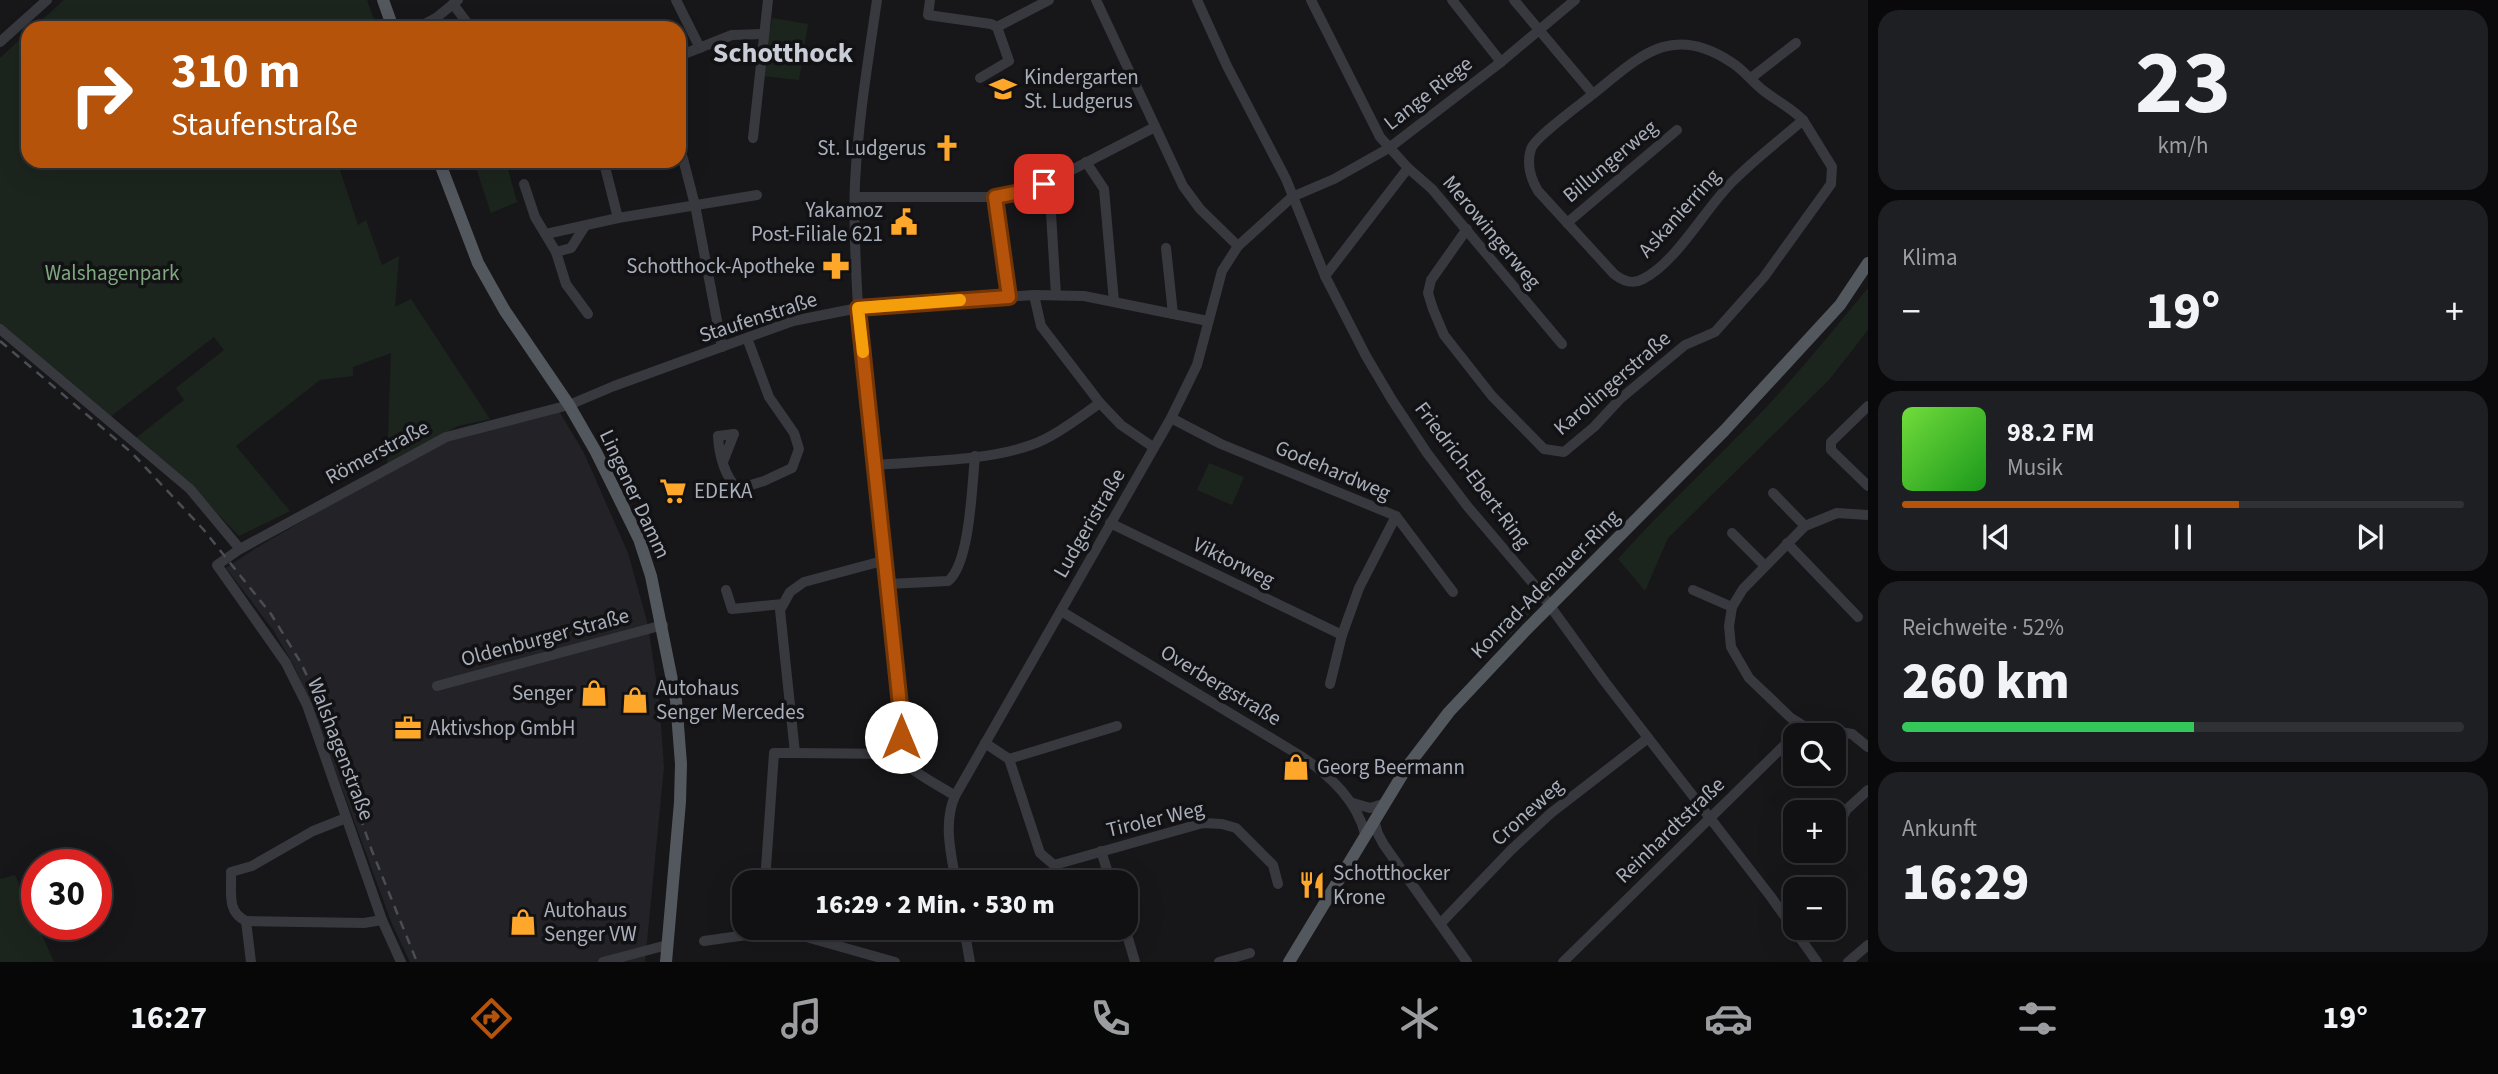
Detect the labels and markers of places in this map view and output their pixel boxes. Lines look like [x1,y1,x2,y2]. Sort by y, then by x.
place label: Kindergarten St. Ludgerus [1024,62,1139,116]
school or university icon: Kindergarten St. Ludgerus [988,74,1018,104]
place label: St. Ludgerus [817,133,926,163]
church icon: St. Ludgerus [932,133,962,163]
pin [1014,154,1074,214]
place label: Yakamoz Post-Filiale 621 [751,195,883,249]
public building icon: Yakamoz Post-Filiale 621 [889,207,919,237]
place label: Schotthock-Apotheke [626,251,815,281]
pharmacy icon: Schotthock-Apotheke [821,251,851,281]
supermarket icon: EDEKA [658,476,688,506]
place label: EDEKA [694,476,753,506]
place label: Autohaus Senger Mercedes [656,673,805,727]
place label: Senger [512,678,574,708]
shop icon: Senger [579,678,609,708]
shop icon: Autohaus Senger Mercedes [620,685,650,715]
office icon: Aktivshop GmbH [393,713,423,743]
place label: Aktivshop GmbH [429,713,576,743]
shop icon: Georg Beermann [1281,752,1311,782]
place label: Georg Beermann [1317,752,1465,782]
place label: Schotthocker Krone [1333,858,1451,912]
restaurant icon: Schotthocker Krone [1297,870,1327,900]
place label: Autohaus Senger VW [544,895,637,949]
shop icon: Autohaus Senger VW [508,907,538,937]

